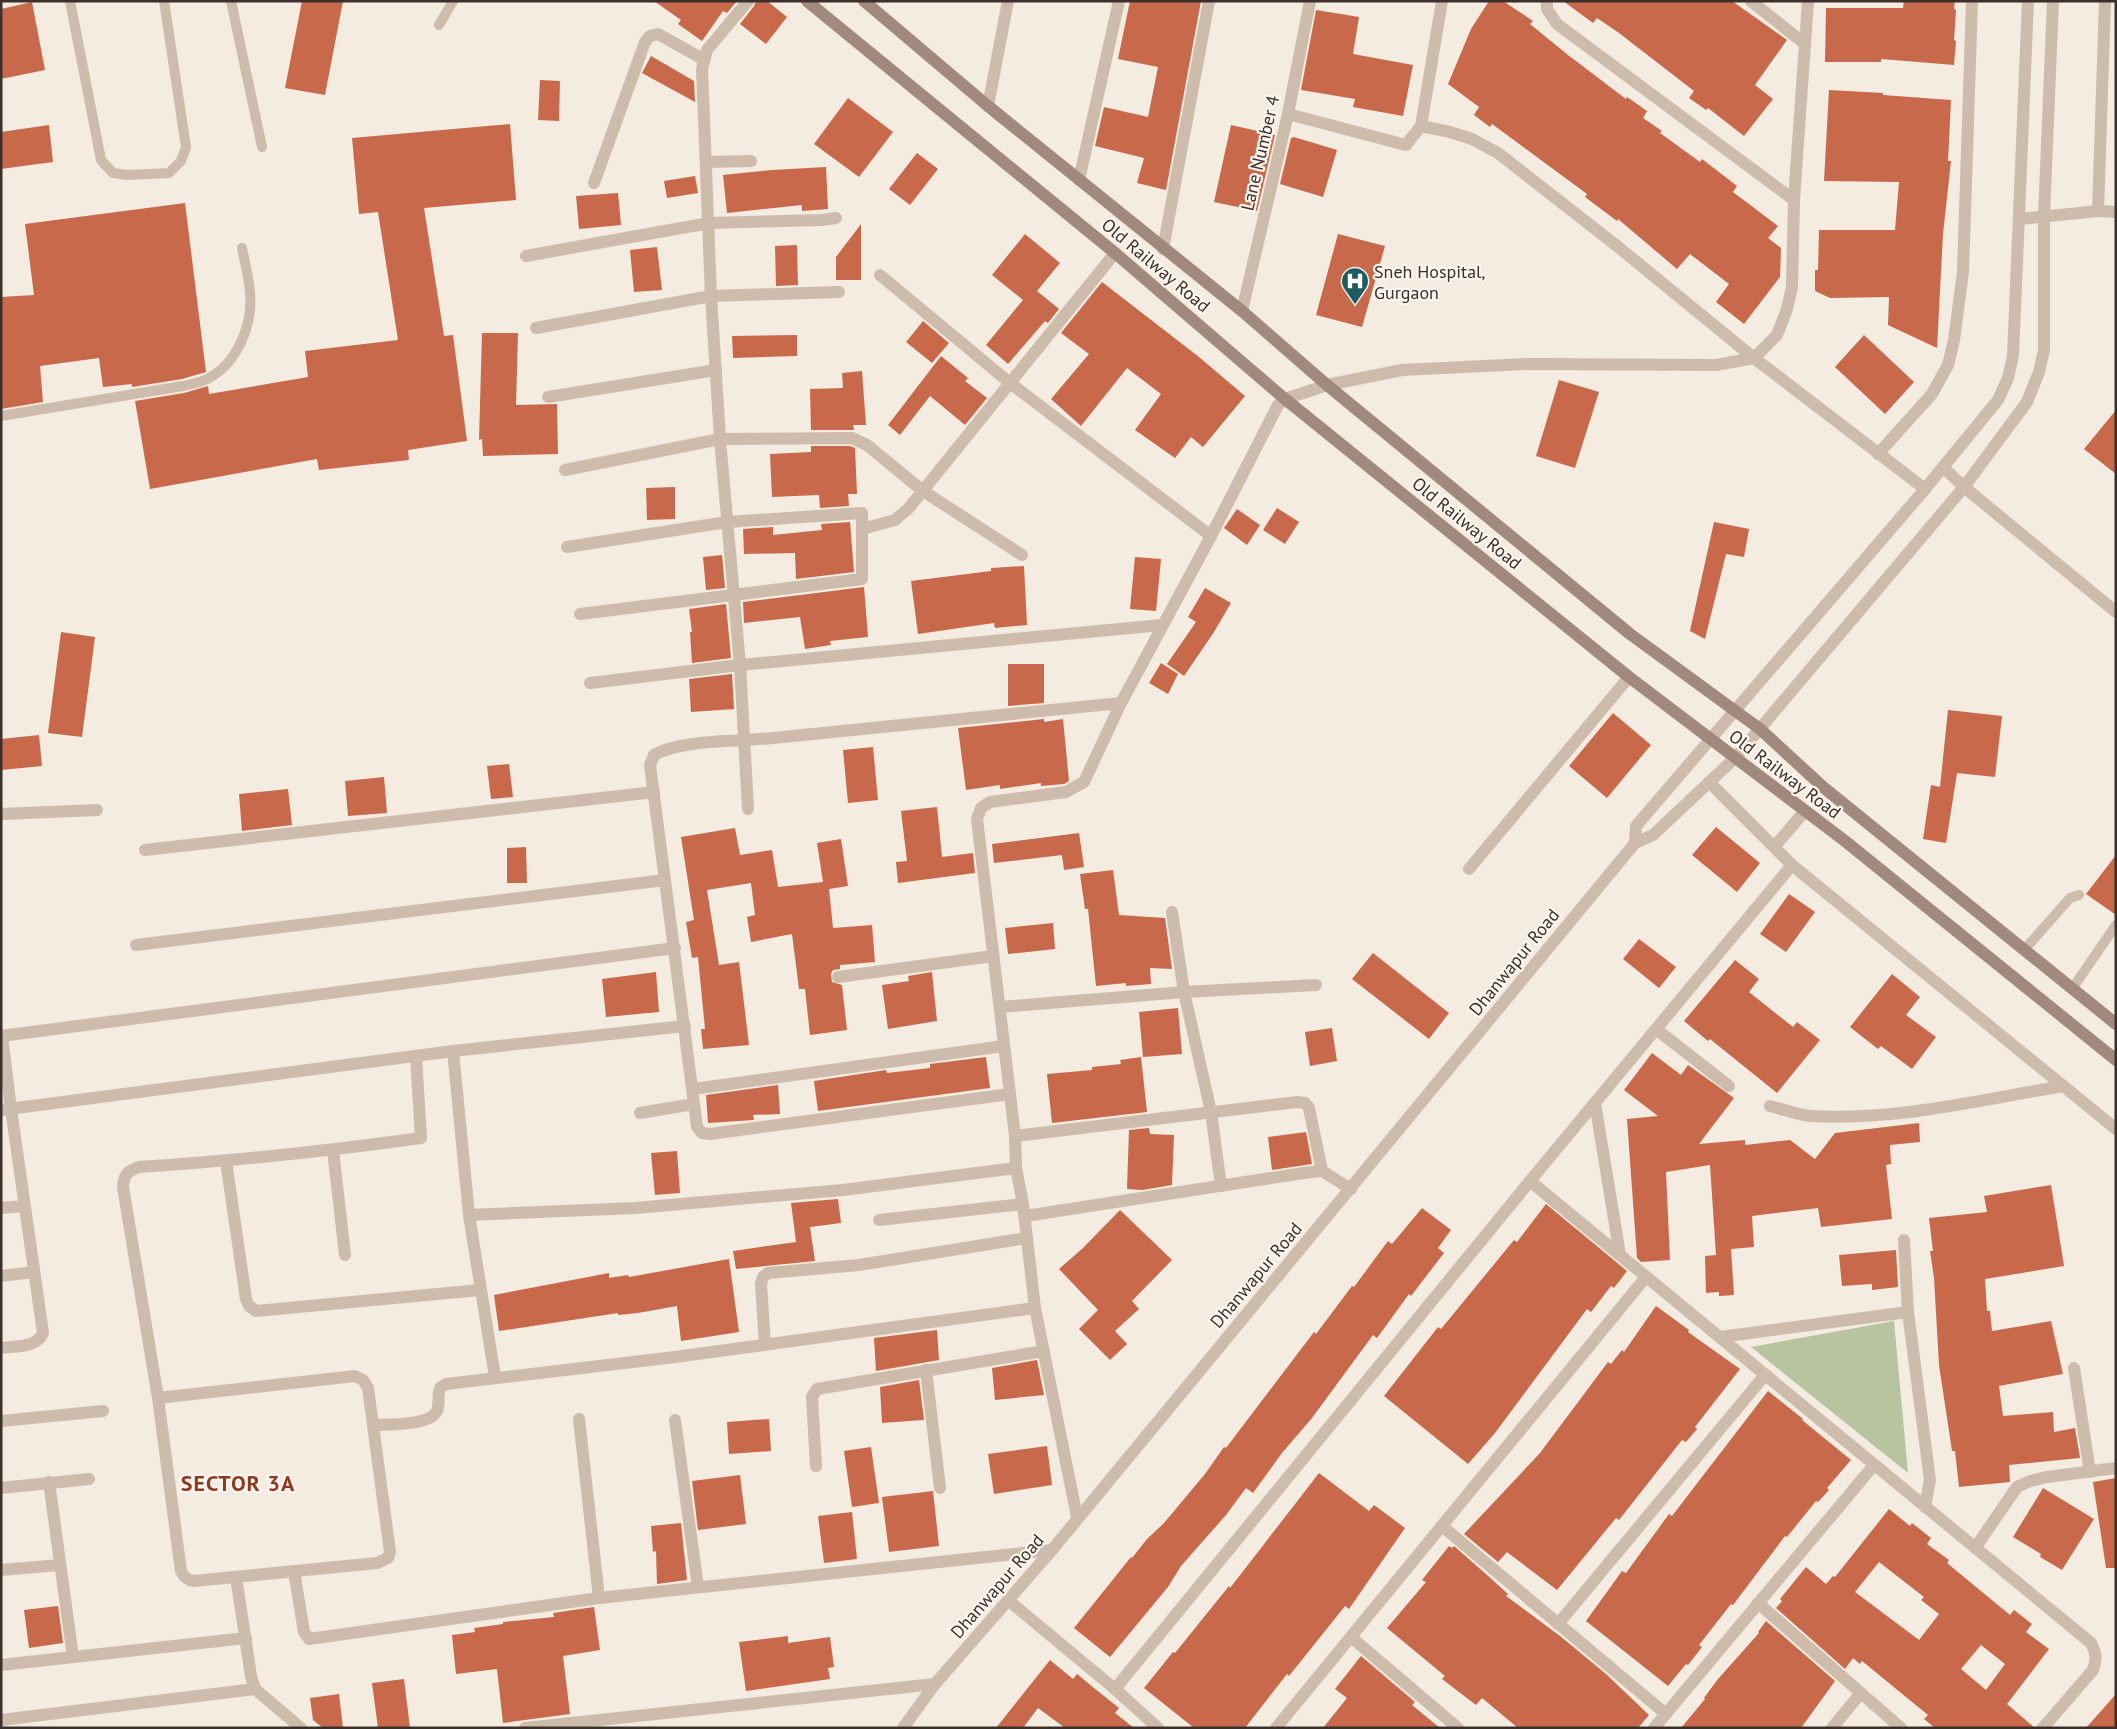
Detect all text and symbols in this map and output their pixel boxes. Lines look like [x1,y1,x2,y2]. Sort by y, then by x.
street label: Lane Number 4 [1236,93,1284,213]
street label: Old Railway Road [1097,213,1215,317]
place label: Sneh Hospital, Gurgaon [1374,260,1485,304]
hospital icon: Sneh Hospital, Gurgaon [1340,266,1370,305]
street label: Old Railway Road [1408,472,1526,574]
street label: Old Railway Road [1724,724,1846,824]
street label: Dhanwapur Road [1464,904,1564,1020]
street label: Dhanwapur Road [1205,1217,1307,1333]
district label: SECTOR 3A [181,1469,295,1497]
street label: Dhanwapur Road [945,1529,1049,1643]

